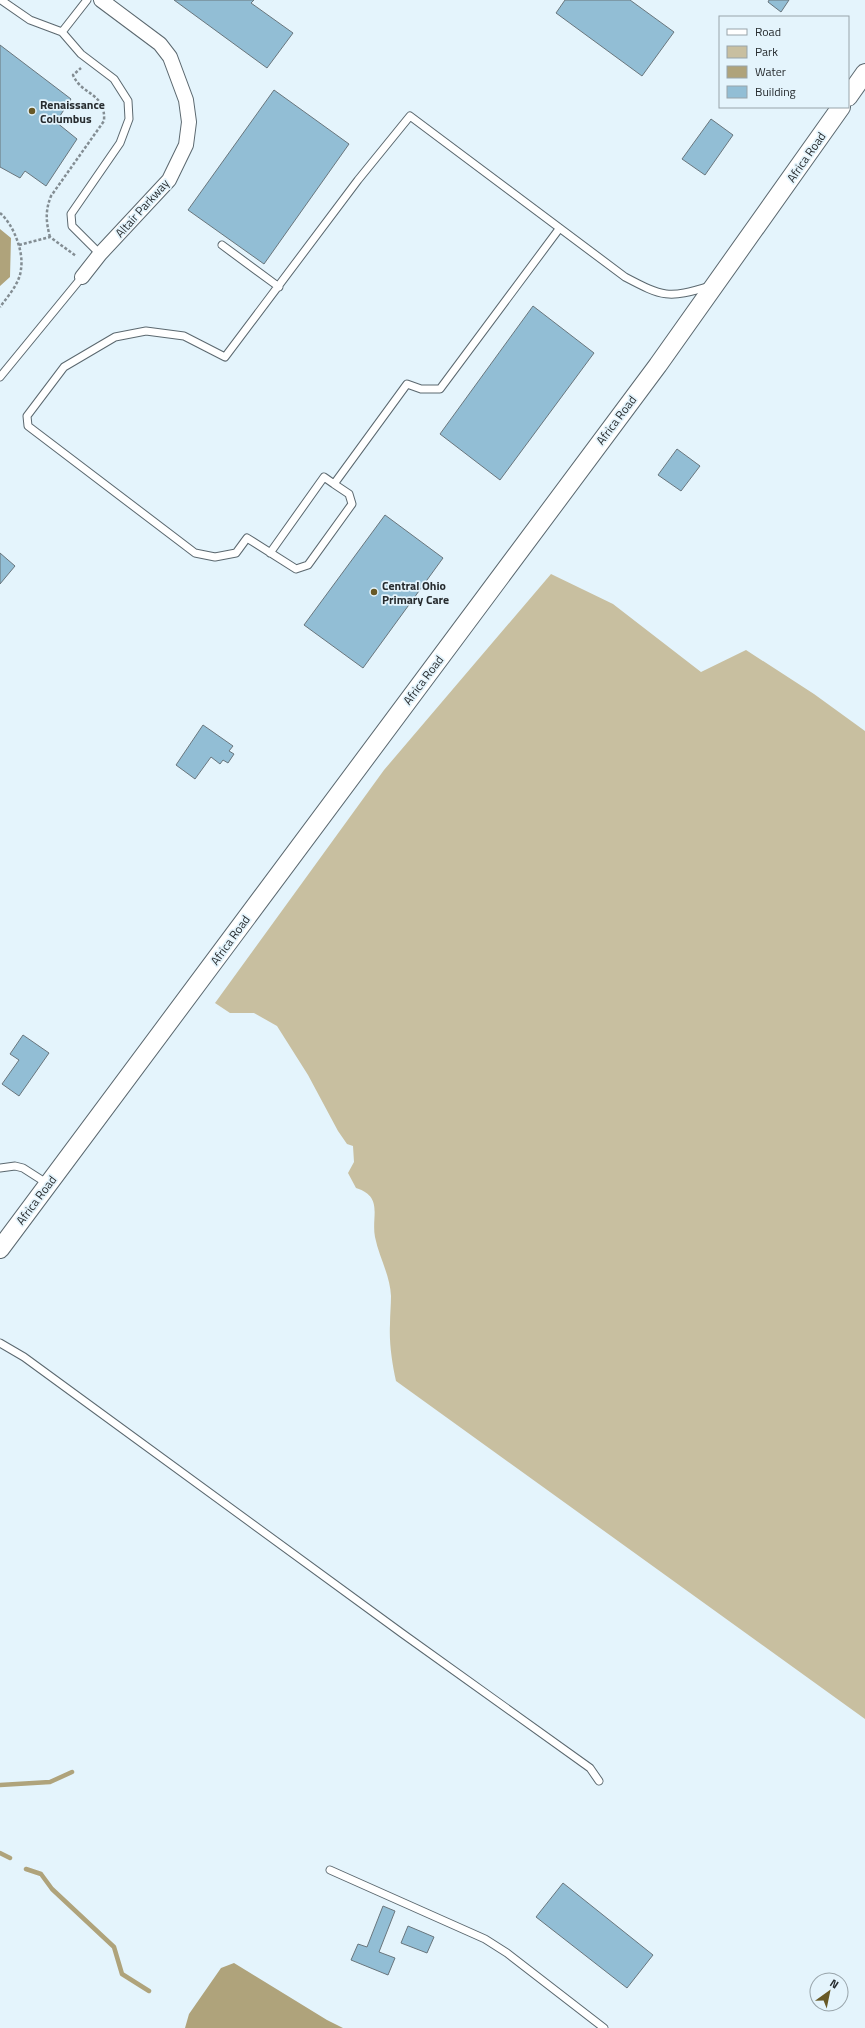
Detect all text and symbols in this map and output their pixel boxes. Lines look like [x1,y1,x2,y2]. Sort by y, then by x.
legend [719,16,849,108]
text: Road [755,22,781,41]
text: Park [755,42,778,61]
text: Water [755,62,786,81]
text: Building [755,82,796,101]
place label: Renaissance Columbus [40,95,105,128]
marker: Renaissance Columbus [27,106,37,116]
street label: Africa Road [782,128,830,186]
street label: Altair Parkway [110,174,174,242]
street label: Africa Road [591,391,641,449]
place label: Central Ohio Primary Care [382,576,449,609]
marker: Central Ohio Primary Care [369,587,379,597]
street label: Africa Road [398,651,448,709]
street label: Africa Road [205,911,255,969]
street label: Africa Road [11,1171,61,1229]
north arrow [809,1972,849,2012]
text: N [827,1975,842,1992]

